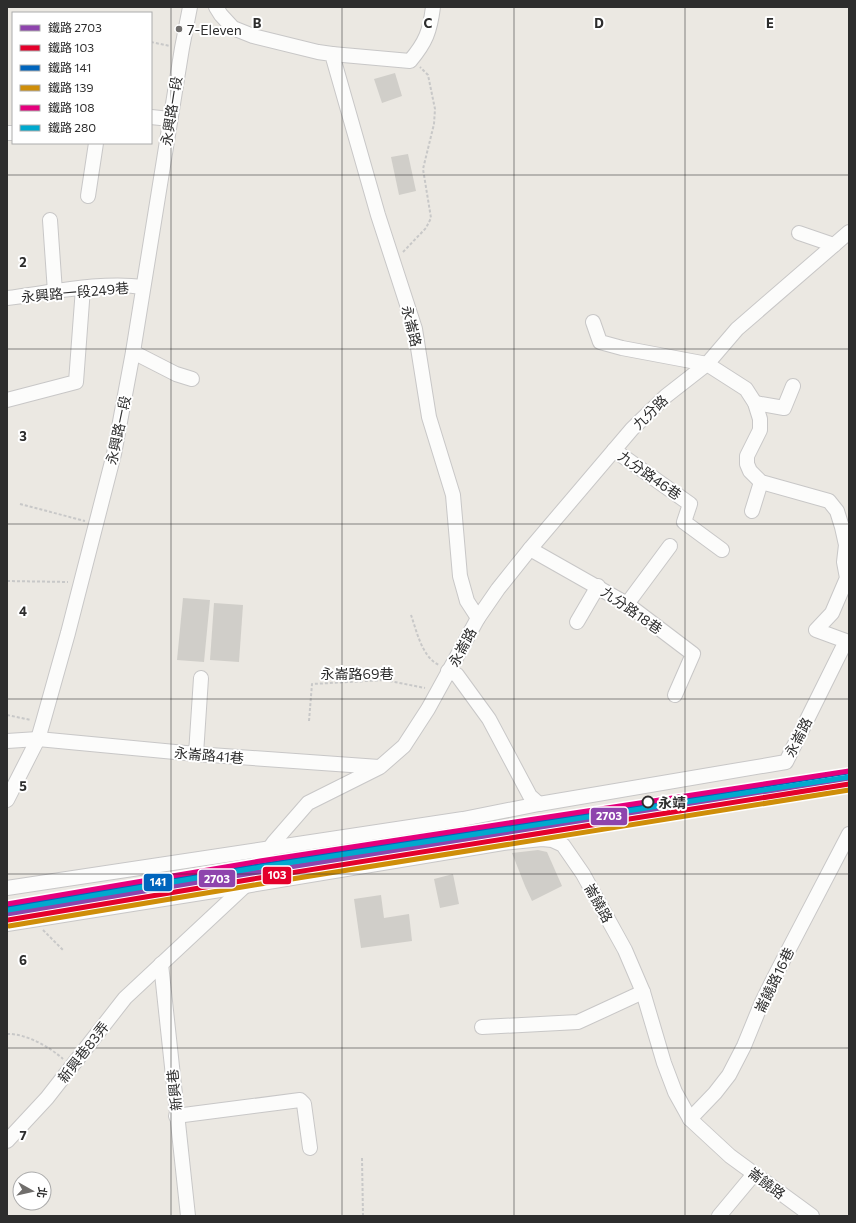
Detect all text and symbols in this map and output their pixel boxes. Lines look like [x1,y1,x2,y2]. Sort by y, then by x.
legend [12,12,152,144]
text: B [253,15,262,31]
text: C [424,15,433,31]
text: D [594,15,604,31]
text: E [766,15,774,31]
text: 鐵路 2703 [48,20,102,34]
place label: 7-Eleven [187,21,242,38]
marker: 7-Eleven [174,24,184,34]
text: 鐵路 103 [48,40,94,54]
text: 鐵路 141 [48,60,91,74]
street label: 永興路一段 [157,75,185,147]
text: 鐵路 139 [48,80,94,94]
text: 鐵路 108 [48,100,95,114]
text: 鐵路 280 [48,120,96,134]
text: 2 [19,254,27,270]
street label: 永興路一段249巷 [20,279,130,305]
street label: 永崙路 [399,304,425,348]
street label: 九分路 [629,391,671,433]
street label: 永興路一段 [102,394,134,466]
text: 3 [19,428,27,444]
street label: 九分路46巷 [615,447,685,503]
street label: 九分路18巷 [598,583,666,637]
text: 4 [19,603,27,619]
street label: 永崙路 [445,624,479,670]
street label: 永崙路69巷 [321,665,393,682]
street label: 永崙路 [781,714,815,760]
street label: 永崙路41巷 [173,743,245,767]
text: 5 [19,778,27,794]
place label: 永靖 [658,794,686,811]
marker: 永靖 [641,795,655,809]
line badge: 2703 [590,807,628,826]
text: 2703 [596,809,622,822]
line badge: 103 [262,866,292,885]
text: 103 [268,868,286,881]
line badge: 2703 [198,869,236,888]
text: 2703 [204,872,230,885]
line badge: 141 [143,873,173,892]
text: 141 [150,875,166,888]
street label: 崙饒路 [581,881,617,925]
street label: 崙饒路16巷 [751,945,797,1015]
text: 6 [19,952,27,968]
street label: 新興巷83弄 [54,1018,112,1086]
street label: 新興巷 [163,1068,185,1112]
text: 7 [19,1127,27,1143]
street label: 崙饒路 [745,1164,789,1202]
north arrow [12,1171,52,1211]
text: 北 [35,1186,50,1199]

